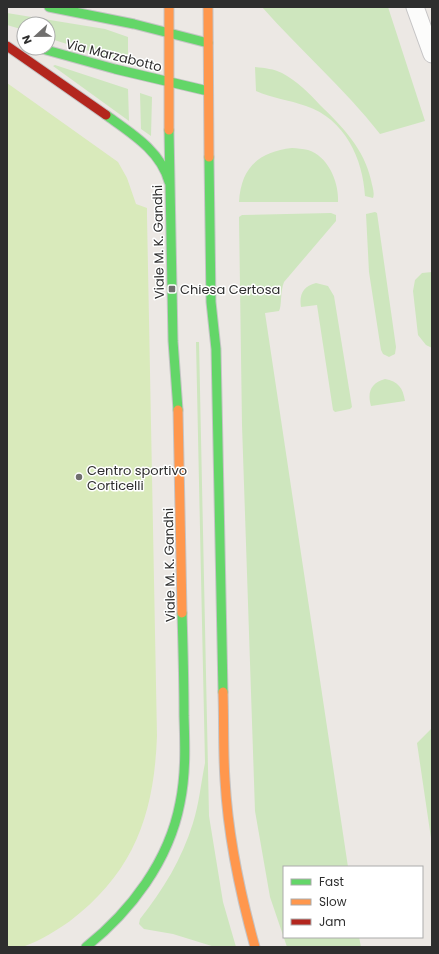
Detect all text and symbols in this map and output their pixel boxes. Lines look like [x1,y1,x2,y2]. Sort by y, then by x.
north arrow [16,16,56,56]
text: N [18,33,36,47]
street label: Via Marzabotto [64,34,164,77]
street label: Viale M. K. Gandhi [148,185,169,299]
place label: Chiesa Certosa [180,280,280,299]
marker: Chiesa Certosa [167,284,177,294]
place label: Centro sportivo Corticelli [87,461,187,495]
marker: Centro sportivo Corticelli [74,472,84,482]
street label: Viale M. K. Gandhi [159,508,180,622]
legend [283,866,423,938]
text: Fast [319,873,344,890]
text: Slow [319,893,347,910]
text: Jam [319,913,346,930]

